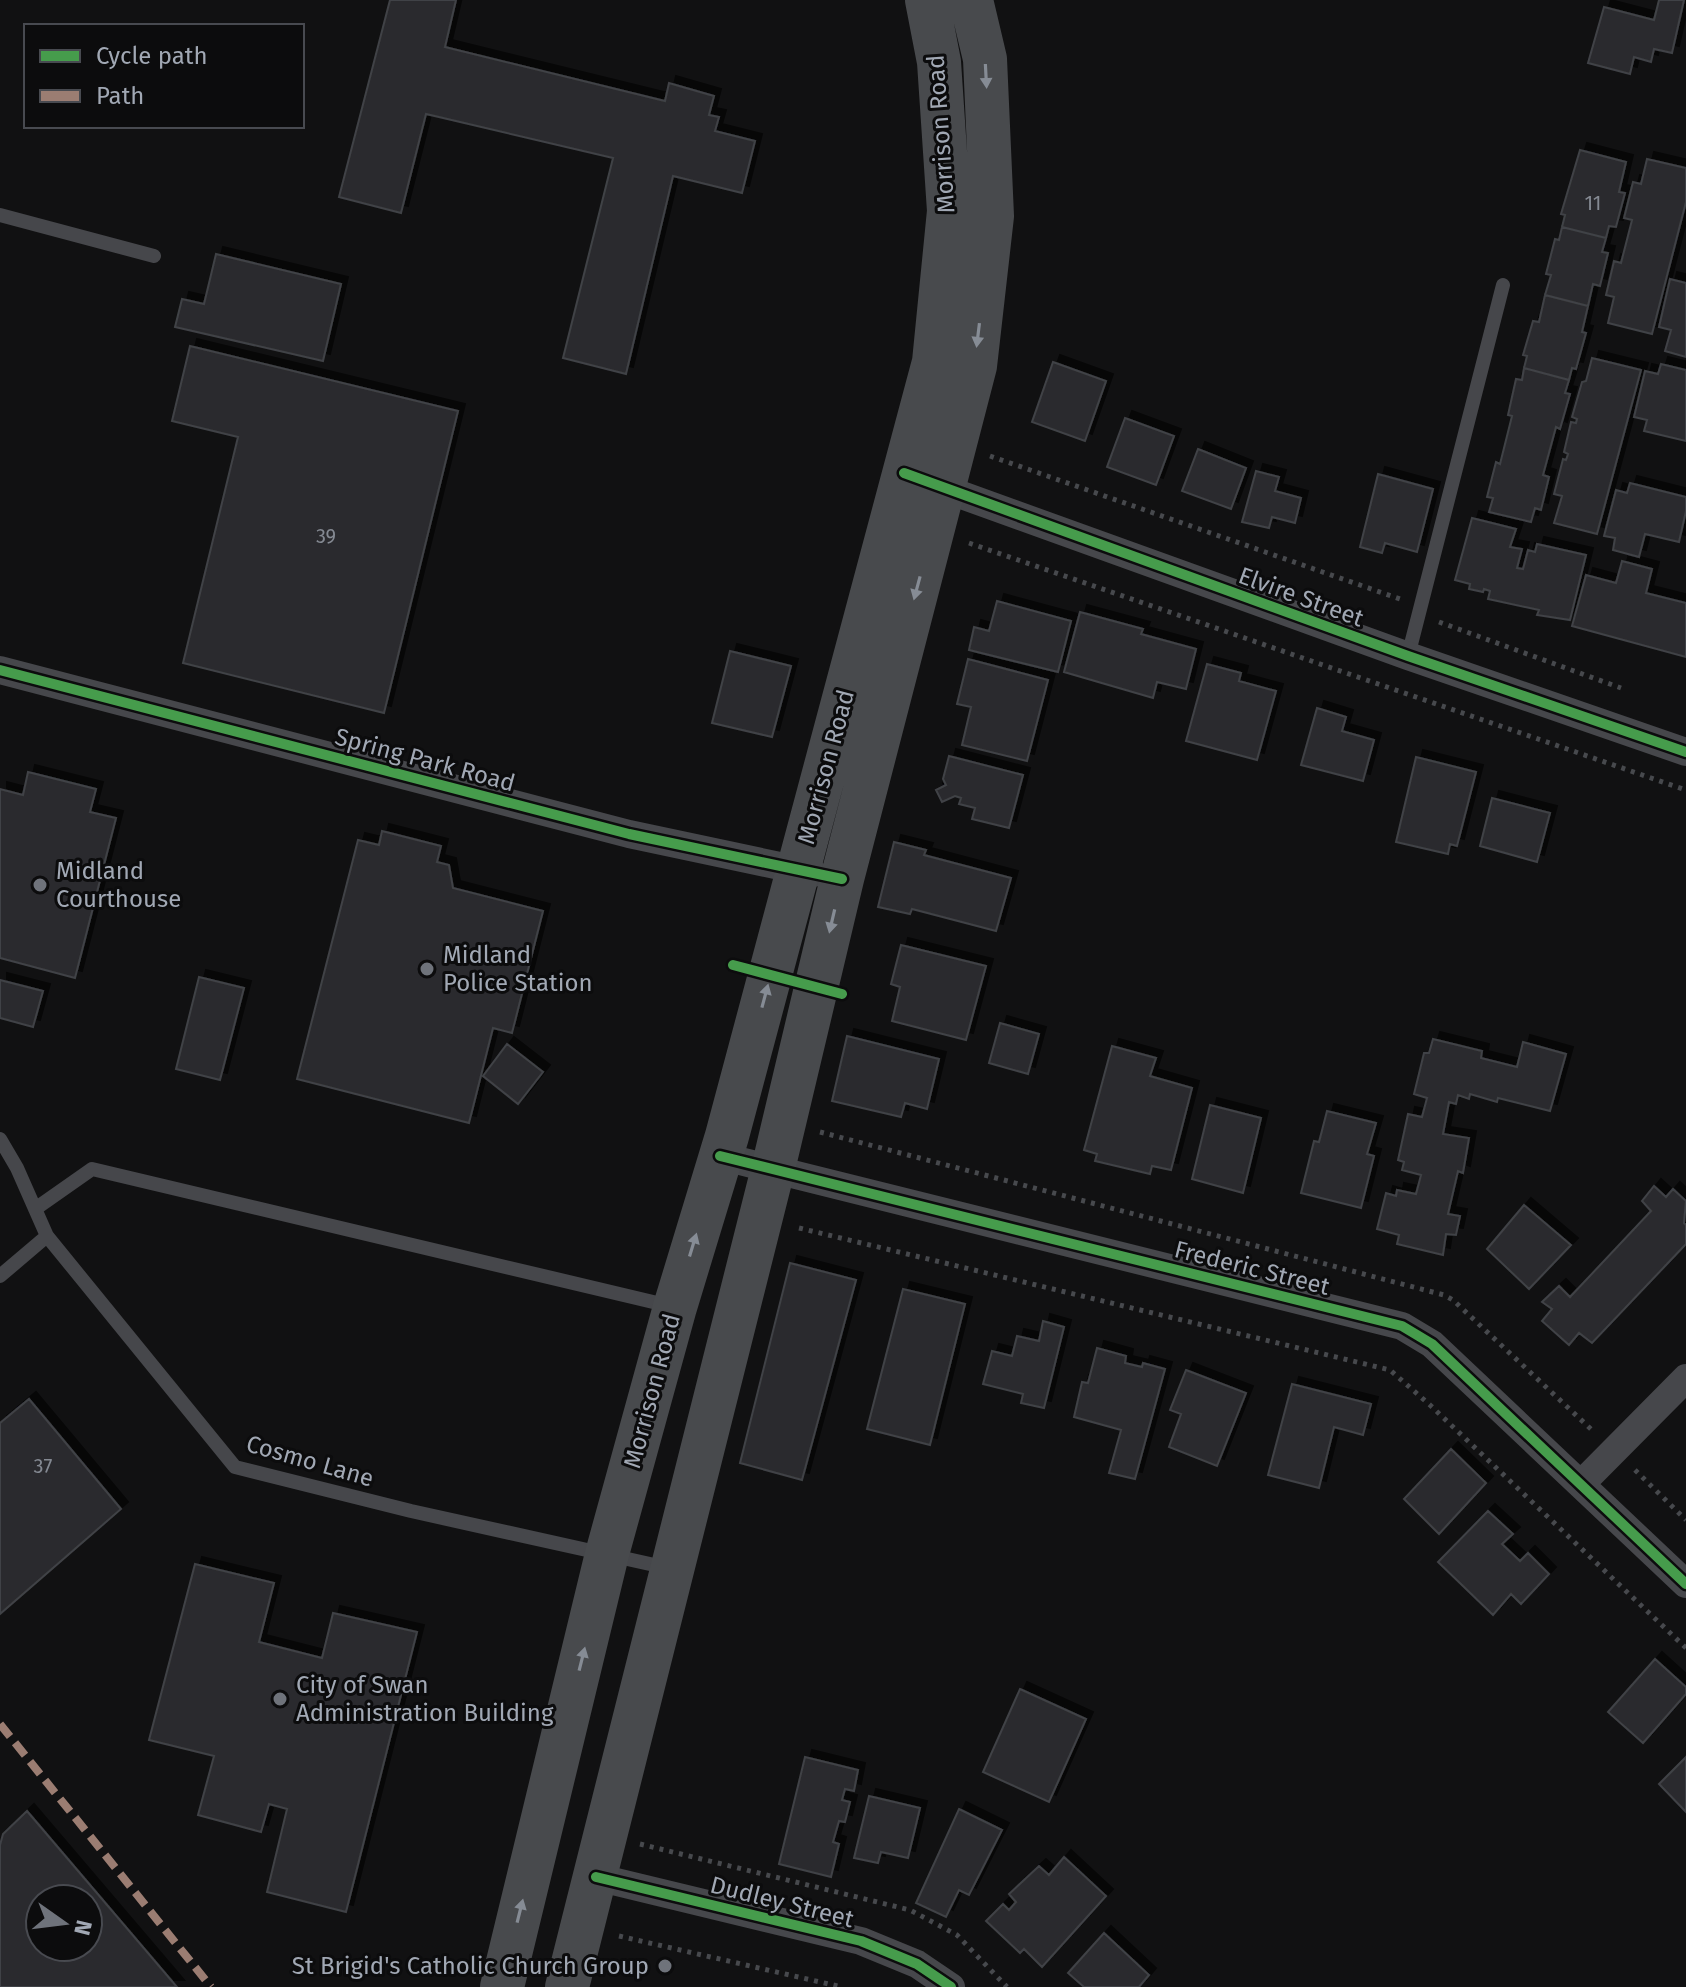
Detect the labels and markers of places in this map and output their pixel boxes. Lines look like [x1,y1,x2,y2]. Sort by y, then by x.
place label: Midland Courthouse [56,857,181,913]
marker: Midland Courthouse [31,876,49,894]
place label: Midland Police Station [443,941,593,997]
marker: Midland Police Station [418,960,436,978]
place label: City of Swan Administration Building [296,1671,554,1727]
marker: City of Swan Administration Building [271,1690,289,1708]
place label: St Brigid's Catholic Church Group [292,1952,649,1980]
marker: St Brigid's Catholic Church Group [656,1957,674,1975]

